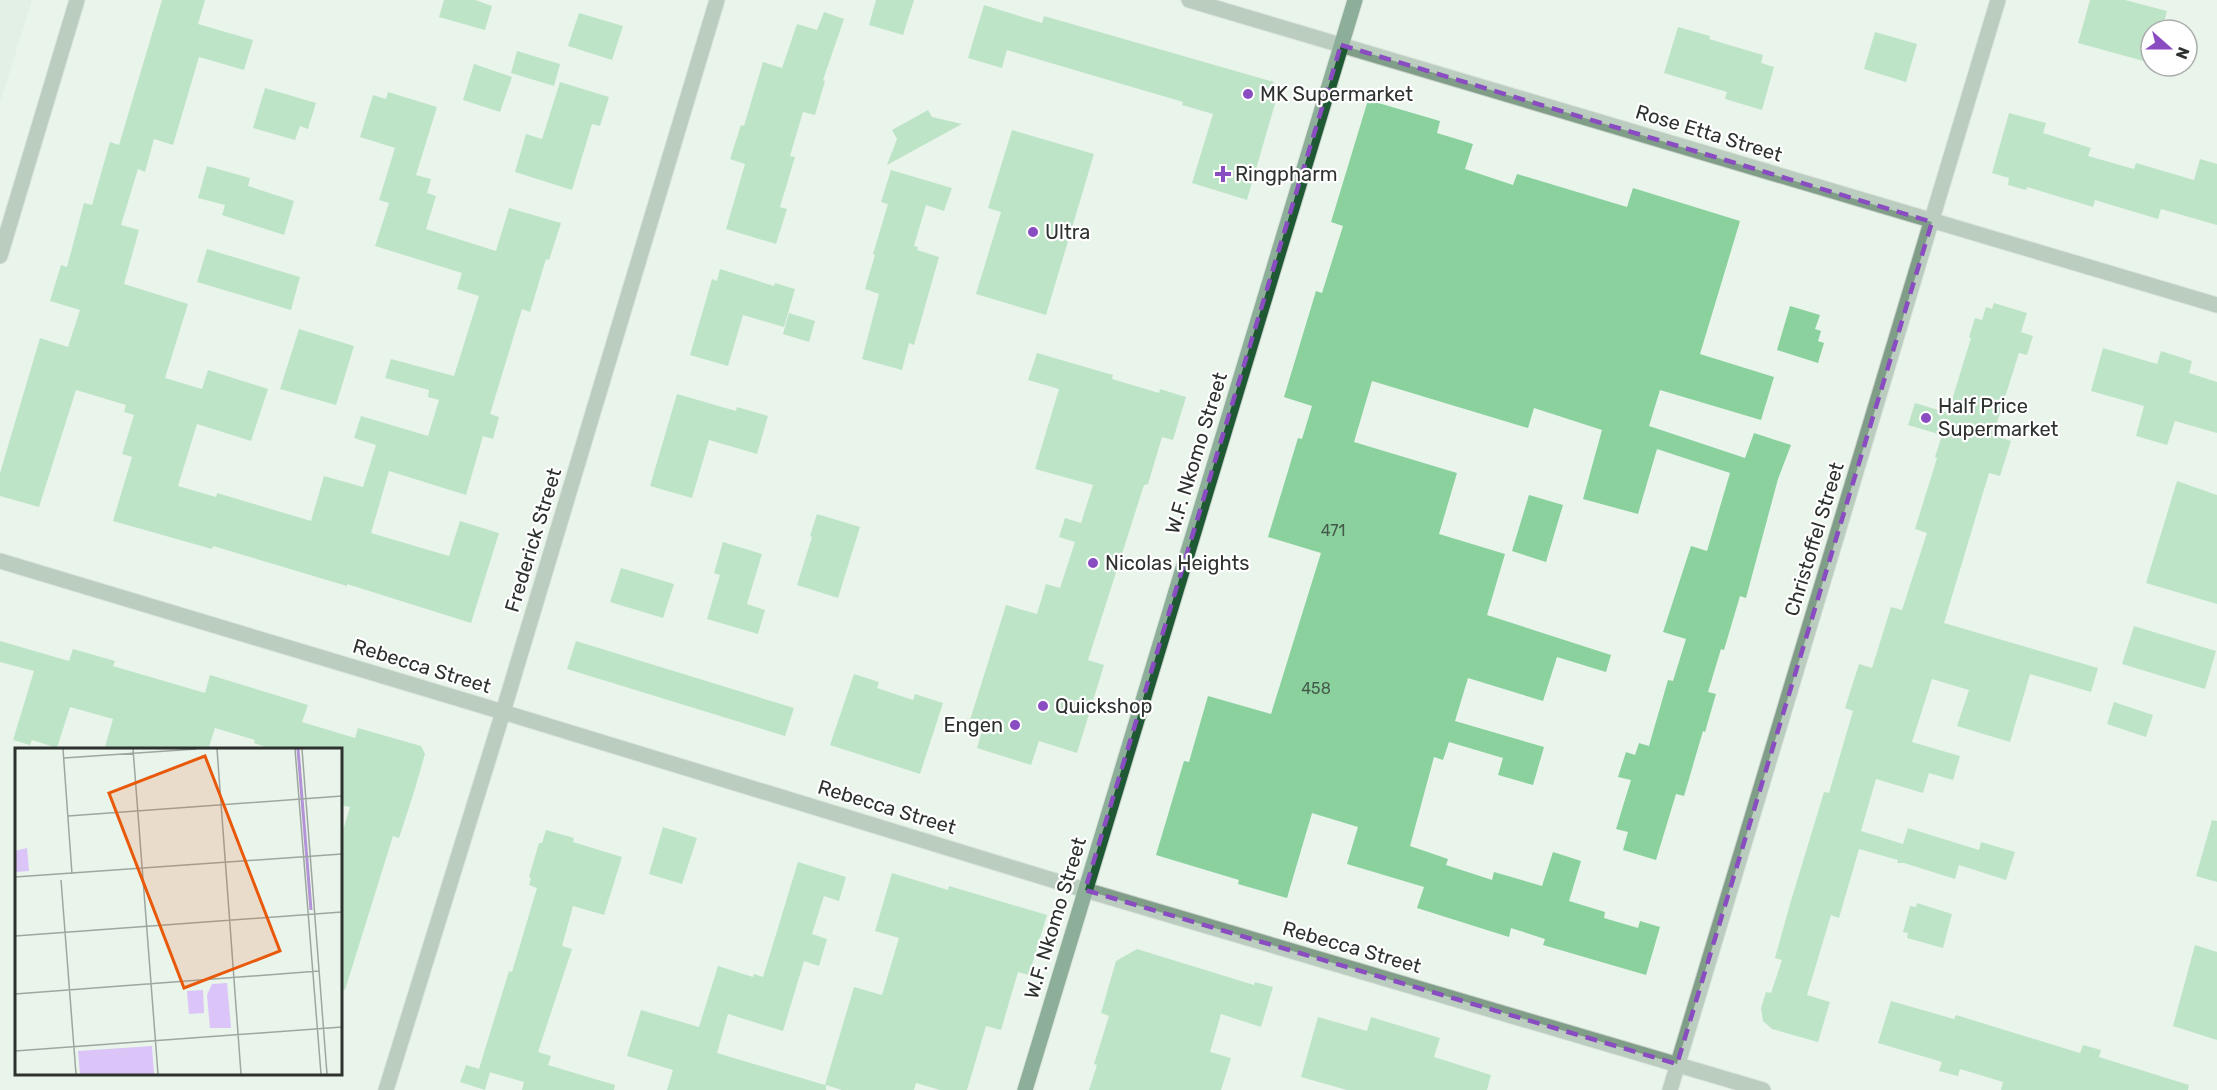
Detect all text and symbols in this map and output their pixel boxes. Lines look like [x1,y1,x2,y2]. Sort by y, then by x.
north arrow [2139,18,2199,78]
text: N [2172,44,2193,62]
place label: MK Supermarket [1260,82,1413,106]
marker: MK Supermarket [1241,87,1255,101]
street label: Rose Etta Street [1633,99,1785,167]
place label: Ringpharm [1235,162,1338,186]
marker: Ringpharm [1216,167,1230,181]
place label: Ultra [1045,220,1090,244]
marker: Ultra [1026,225,1040,239]
street label: W.F. Nkomo Street [1160,369,1232,537]
place label: Half Price Supermarket [1938,394,2059,441]
marker: Half Price Supermarket [1919,411,1933,425]
street label: Christoffel Street [1779,459,1849,619]
street label: Frederick Street [500,465,566,615]
house number: 471 [1321,521,1345,540]
place label: Nicolas Heights [1105,551,1250,575]
marker: Nicolas Heights [1086,556,1100,570]
street label: Rebecca Street [350,634,494,698]
house number: 458 [1301,679,1331,698]
place label: Quickshop [1055,694,1152,718]
marker: Quickshop [1036,699,1050,713]
place label: Engen [944,713,1003,737]
marker: Engen [1008,718,1022,732]
inset map [15,748,342,1075]
street label: Rebecca Street [815,775,959,839]
street label: W.F. Nkomo Street [1019,834,1091,1002]
street label: Rebecca Street [1280,916,1424,978]

